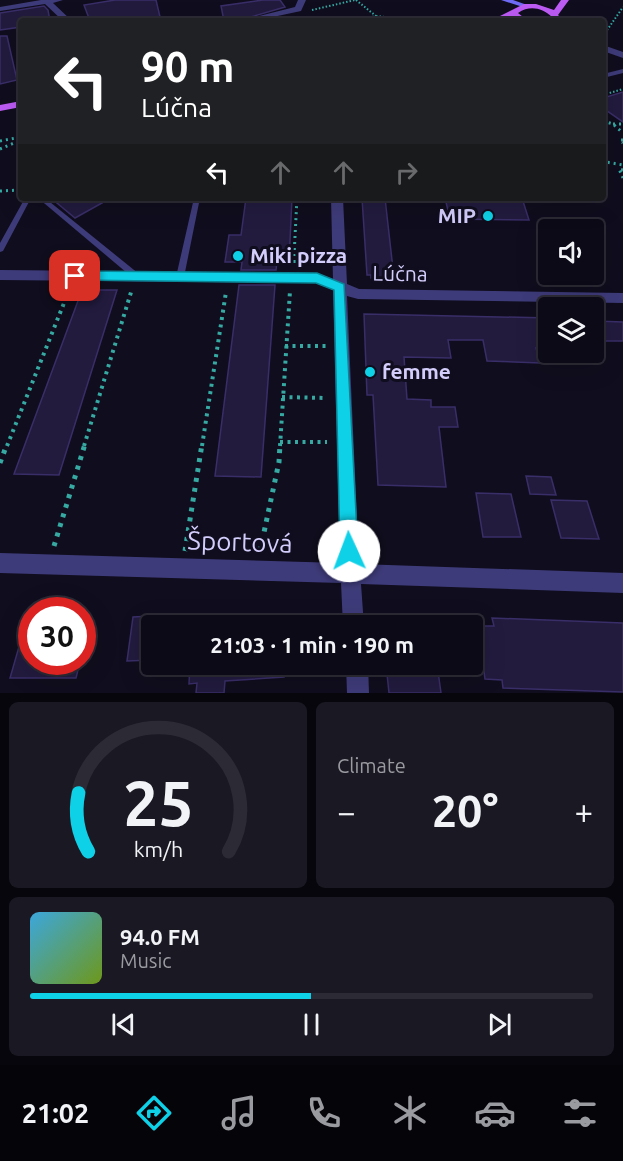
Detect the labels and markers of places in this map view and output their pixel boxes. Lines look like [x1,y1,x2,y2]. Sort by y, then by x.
place label: MIP [438,203,476,227]
marker: MIP [481,209,495,223]
place label: Miki pizza [250,243,347,267]
marker: Miki pizza [231,249,245,263]
pin [49,250,100,301]
place label: femme [382,359,451,383]
marker: femme [363,365,377,379]

